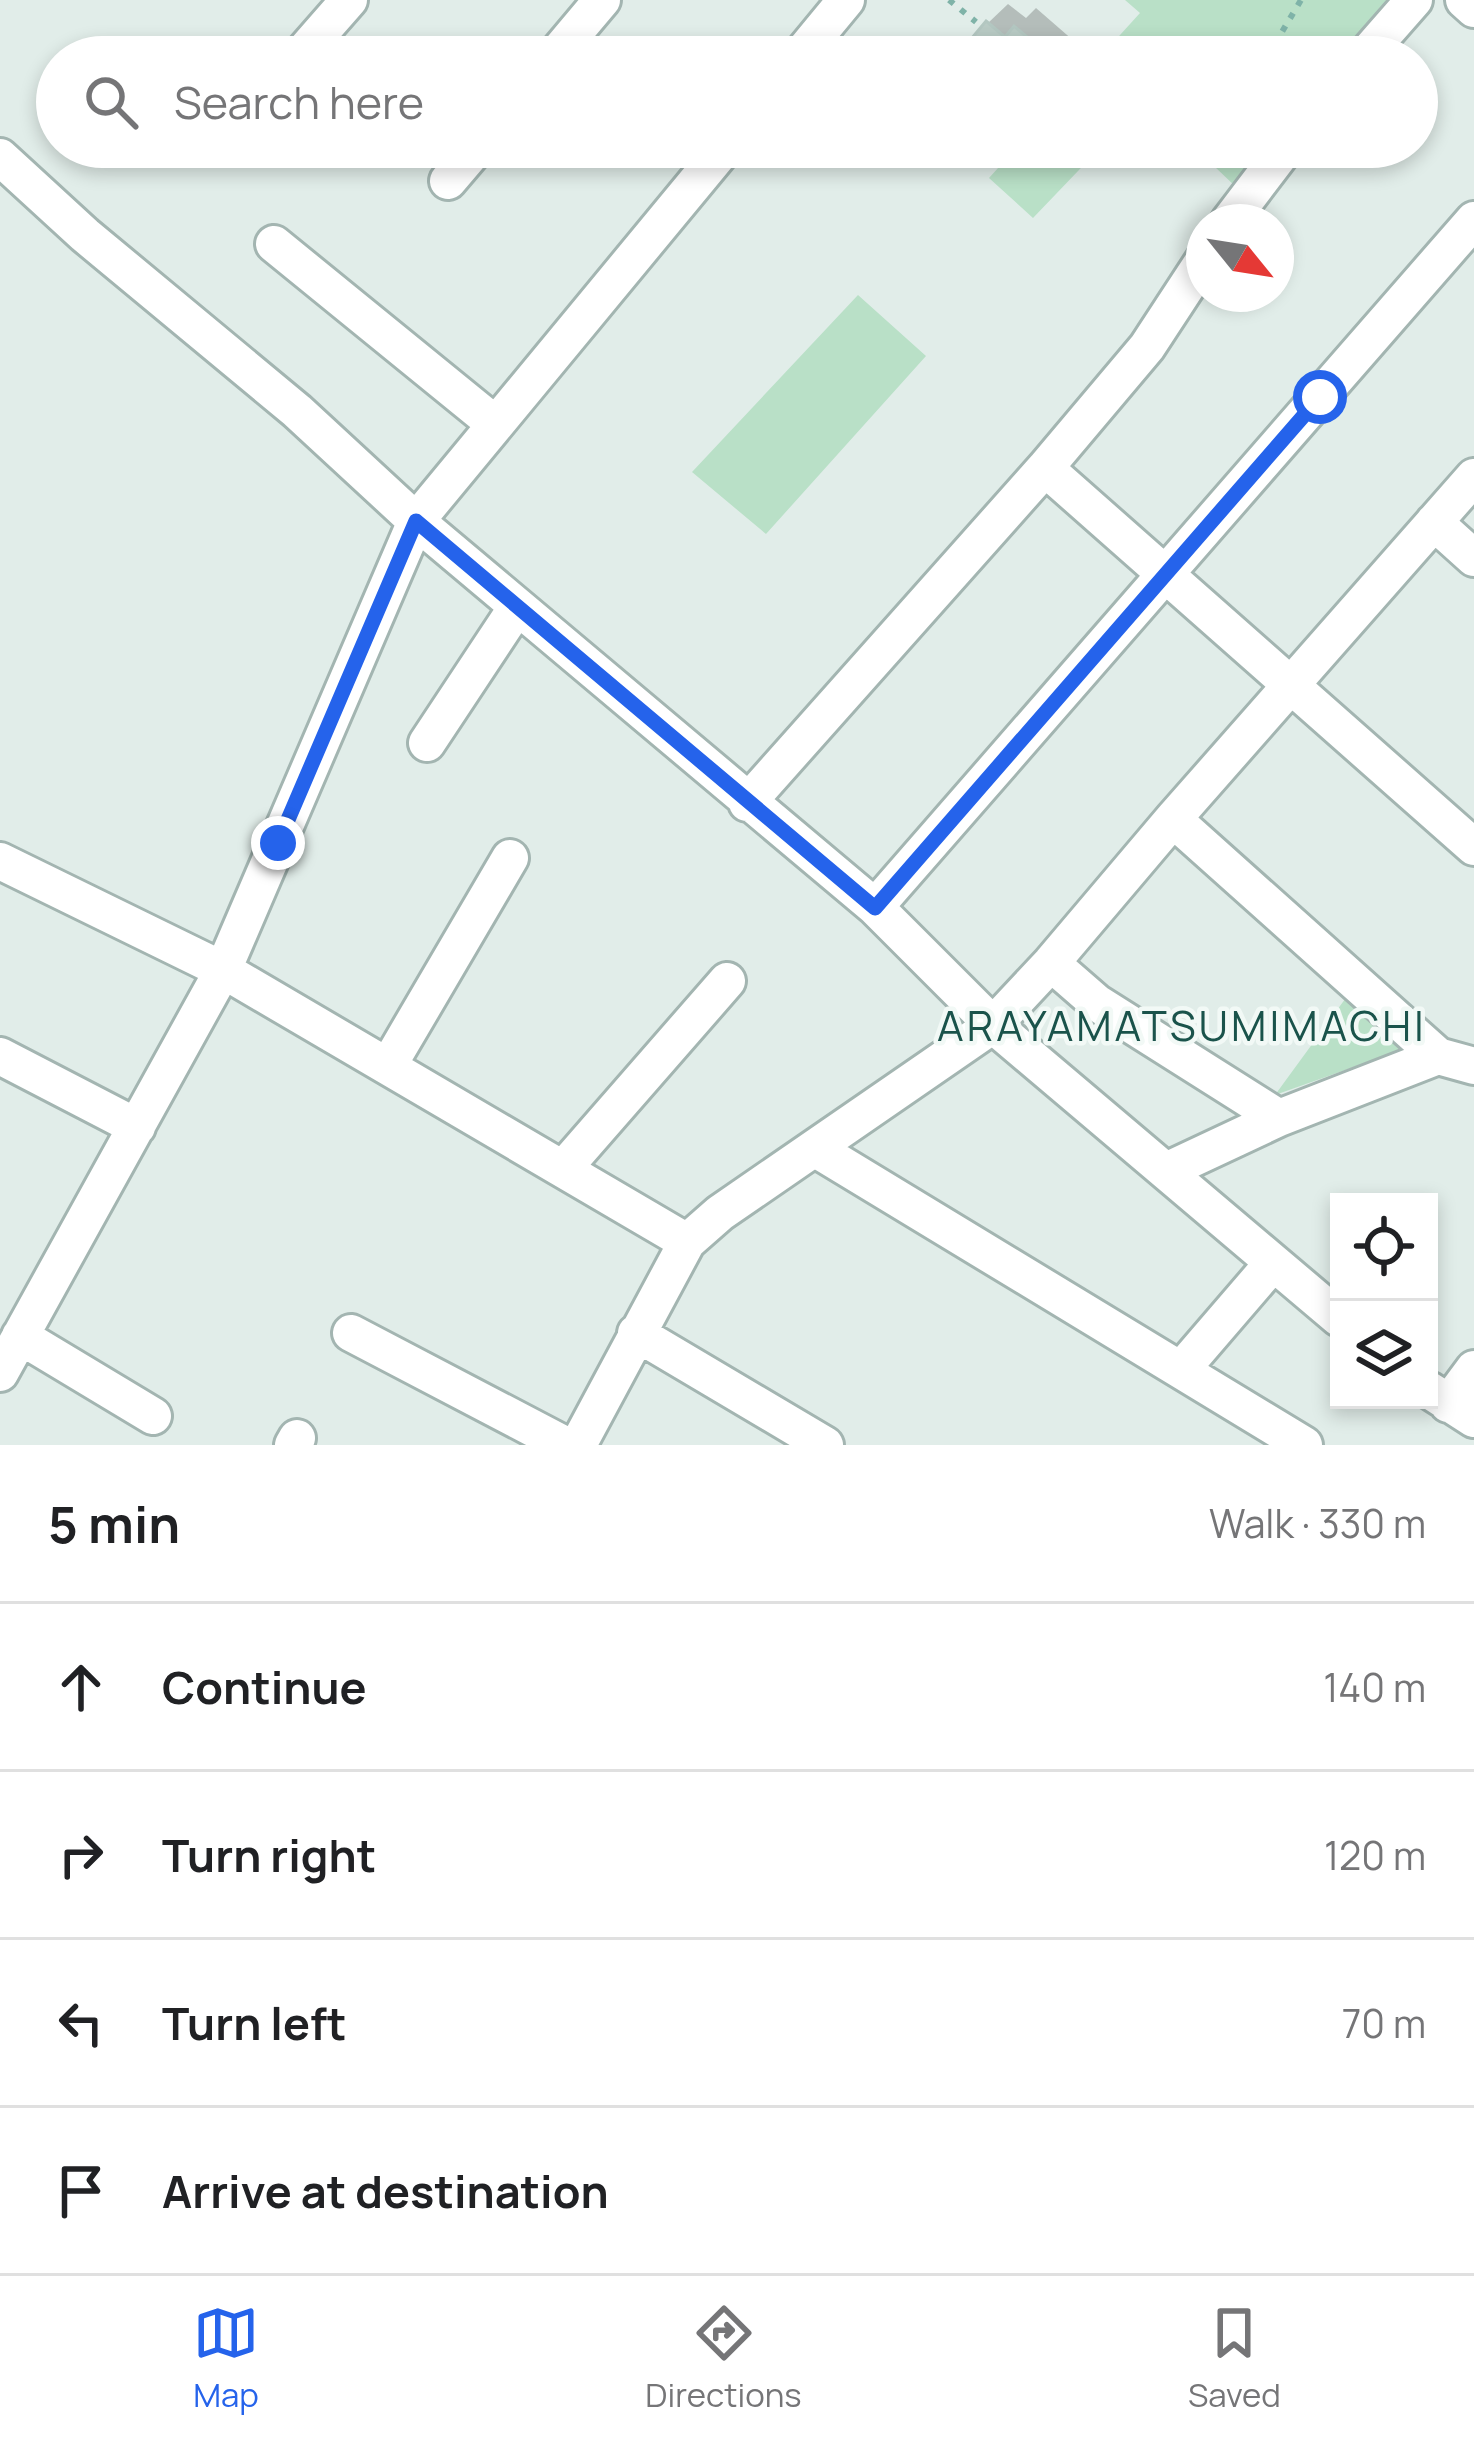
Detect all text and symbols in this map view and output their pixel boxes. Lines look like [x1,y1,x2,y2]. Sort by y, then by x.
search box [36,36,1438,168]
icon: search [78,69,144,135]
text: Search here [174,71,424,133]
north arrow [1186,204,1294,312]
route start [1293,370,1347,424]
route end [251,816,305,870]
district label: ARAYAMATSUMIMACHI [937,996,1427,1054]
map controls [1330,1193,1438,1409]
button: locate [1330,1193,1438,1301]
button: layers [1330,1301,1438,1409]
text: 5 min [48,1489,180,1558]
text: Walk · 330 m [1209,1496,1426,1550]
icon: ahead [48,1654,114,1720]
text: Continue [162,1656,367,1718]
text: 140 m [1323,1660,1426,1714]
icon: right [48,1822,114,1888]
text: Turn right [162,1824,376,1886]
text: 120 m [1324,1828,1426,1882]
icon: left [48,1990,114,2056]
text: Turn left [162,1992,347,2054]
text: 70 m [1342,1996,1426,2050]
icon: arrive [48,2158,114,2224]
text: Arrive at destination [162,2160,609,2222]
tab: Map [193,2300,259,2417]
tab: Directions [645,2300,802,2417]
tab: Saved [1188,2300,1281,2417]

